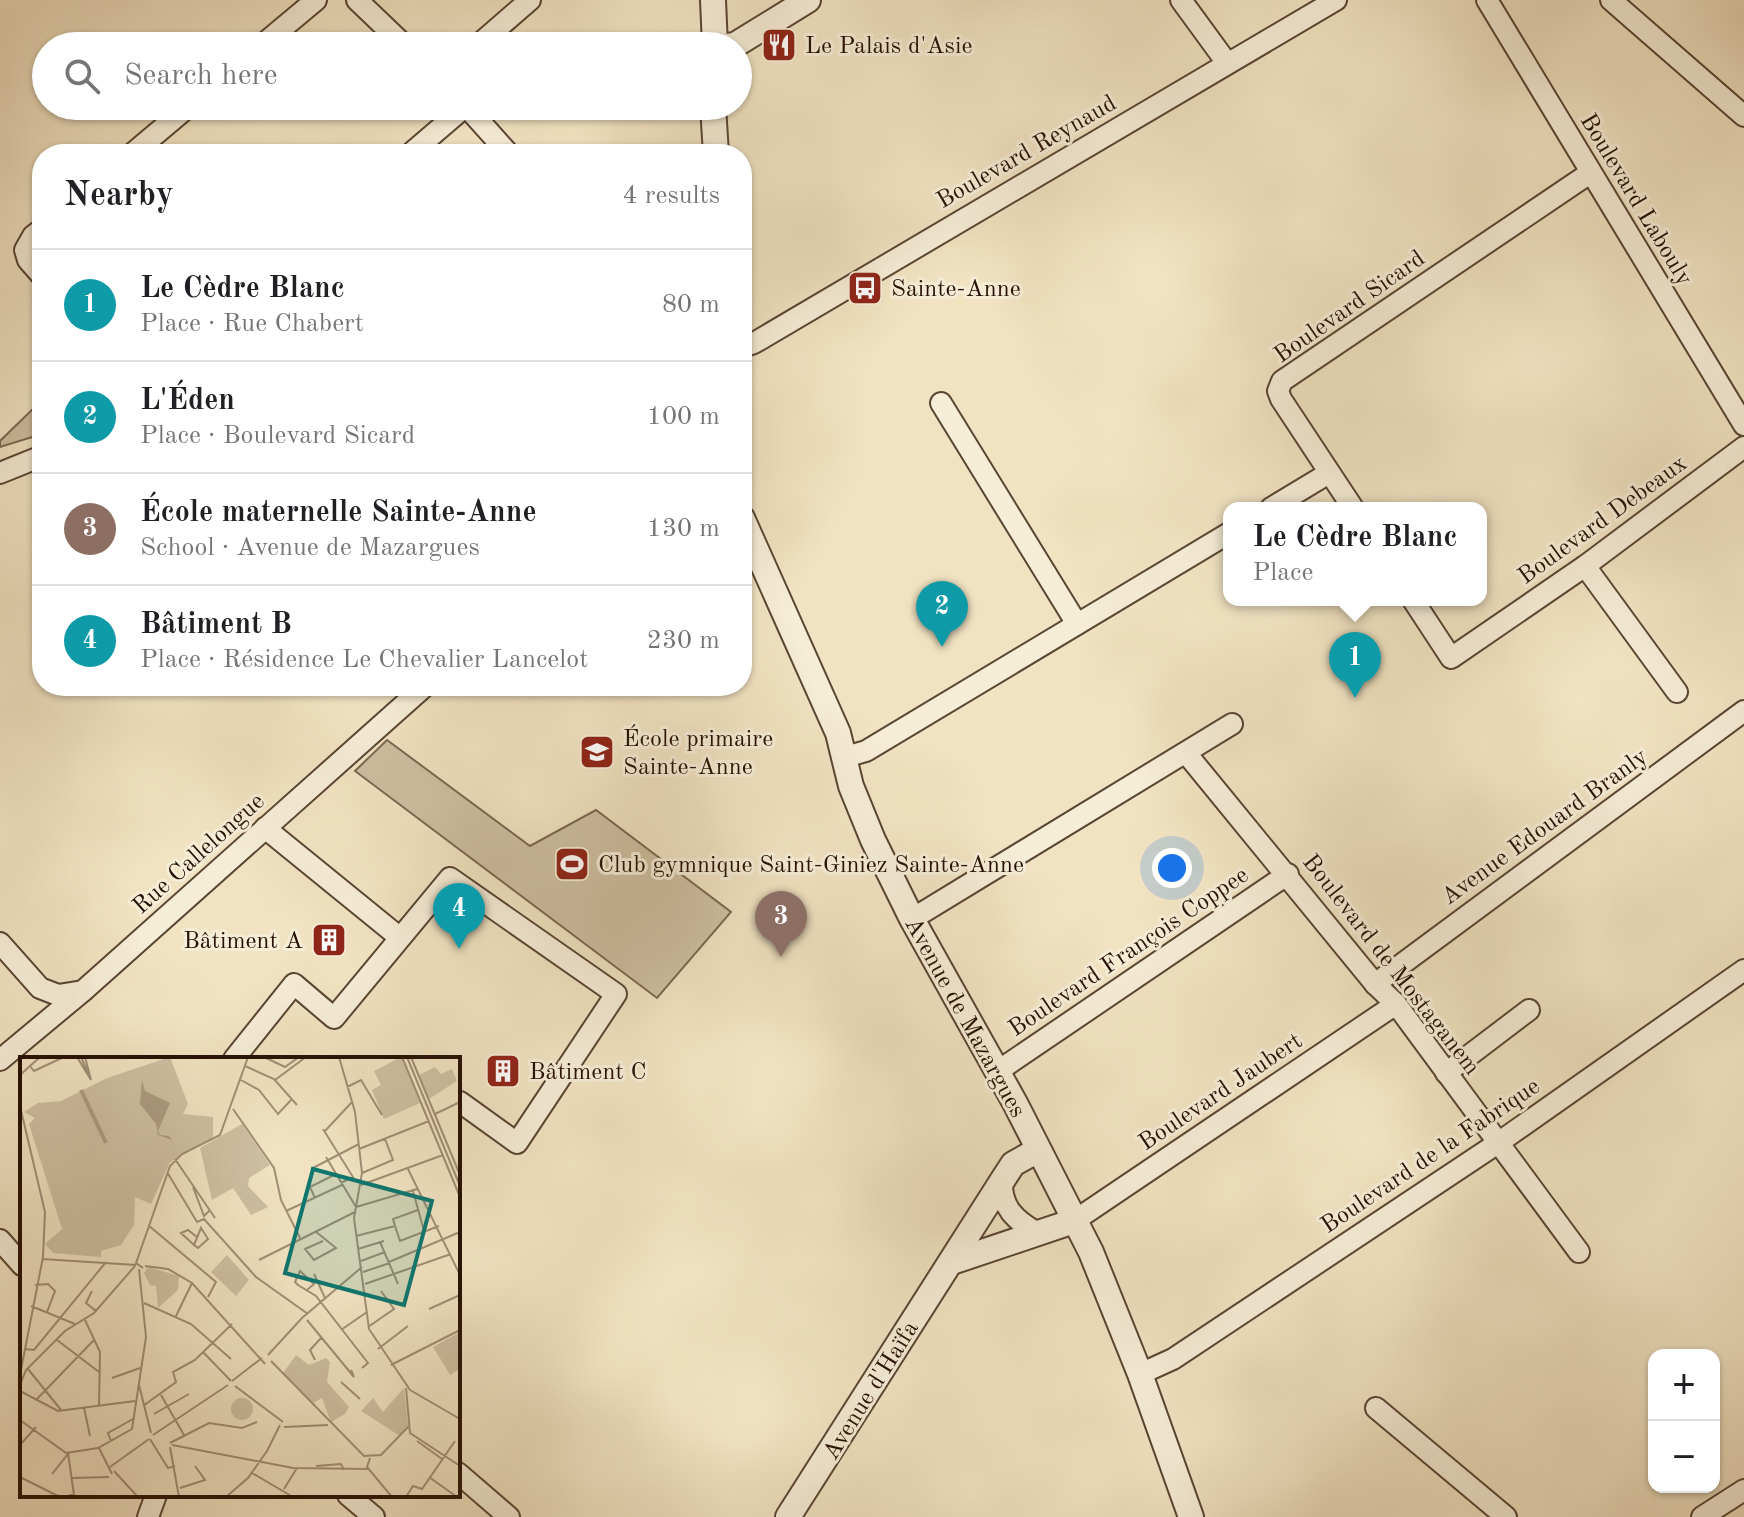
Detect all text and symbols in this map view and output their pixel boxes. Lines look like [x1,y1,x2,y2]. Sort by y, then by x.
restaurant icon: Le Palais d'Asie [760,26,798,64]
search box [32,32,752,120]
place label: Le Palais d'Asie [805,35,972,59]
icon: search [60,54,104,98]
text: Search here [124,61,278,91]
street label: Boulevard Reynaud [933,92,1121,214]
street label: Boulevard Labouly [1575,110,1696,290]
text: Nearby [64,179,174,213]
text: 4 results [622,183,720,209]
street label: Boulevard Sicard [1270,247,1430,368]
bus stop icon: Sainte-Anne [846,269,884,307]
text: Le Cèdre Blanc [140,274,345,304]
place label: Sainte-Anne [891,278,1021,302]
text: 1 [82,292,98,318]
text: 80 m [662,292,720,318]
text: Place · Rue Chabert [140,311,364,337]
text: L'Éden [140,386,235,416]
text: 2 [82,404,98,430]
text: 100 m [647,404,720,430]
text: Place · Boulevard Sicard [140,423,415,449]
street label: Boulevard Debeaux [1514,452,1692,590]
text: École maternelle Sainte-Anne [140,498,537,528]
popup [1223,502,1487,606]
text: 3 [82,516,98,542]
text: 130 m [647,516,720,542]
text: Le Cèdre Blanc [1253,523,1457,553]
text: School · Avenue de Mazargues [140,535,480,561]
text: Place [1253,560,1313,586]
pin: 2 [916,581,968,647]
text: Bâtiment B [140,610,292,640]
text: 4 [82,628,98,654]
text: 230 m [647,628,720,654]
pin: 1 [1329,632,1381,698]
text: Place · Résidence Le Chevalier Lancelot [140,647,588,673]
place label: École primaire Sainte-Anne [623,724,773,780]
school or university icon: École primaire Sainte-Anne [578,733,616,771]
street label: Avenue Edouard Branly [1438,745,1653,910]
street label: Rue Callelongue [129,789,270,920]
sports icon: Club gymnique Saint-Giniez Sainte-Anne [553,845,591,883]
your location [1152,848,1192,888]
street label: Boulevard de Mostaganem [1297,850,1484,1080]
place label: Club gymnique Saint-Giniez Sainte-Anne [598,854,1024,878]
street label: Boulevard François Coppee [1005,863,1253,1042]
pin: 4 [433,883,485,949]
pin: 3 [755,891,807,957]
street label: Avenue de Mazargues [899,914,1029,1122]
building icon: Bâtiment A [310,921,348,959]
place label: Bâtiment A [183,930,303,954]
street label: Boulevard Jaubert [1135,1029,1307,1156]
building icon: Bâtiment C [484,1052,522,1090]
inset map [20,1057,460,1497]
place label: Bâtiment C [529,1061,647,1085]
street label: Boulevard de la Fabrique [1317,1075,1545,1239]
street label: Avenue d'Haïfa [820,1317,924,1465]
map controls [1648,1349,1720,1493]
button: + [1648,1349,1720,1421]
button: − [1648,1421,1720,1493]

